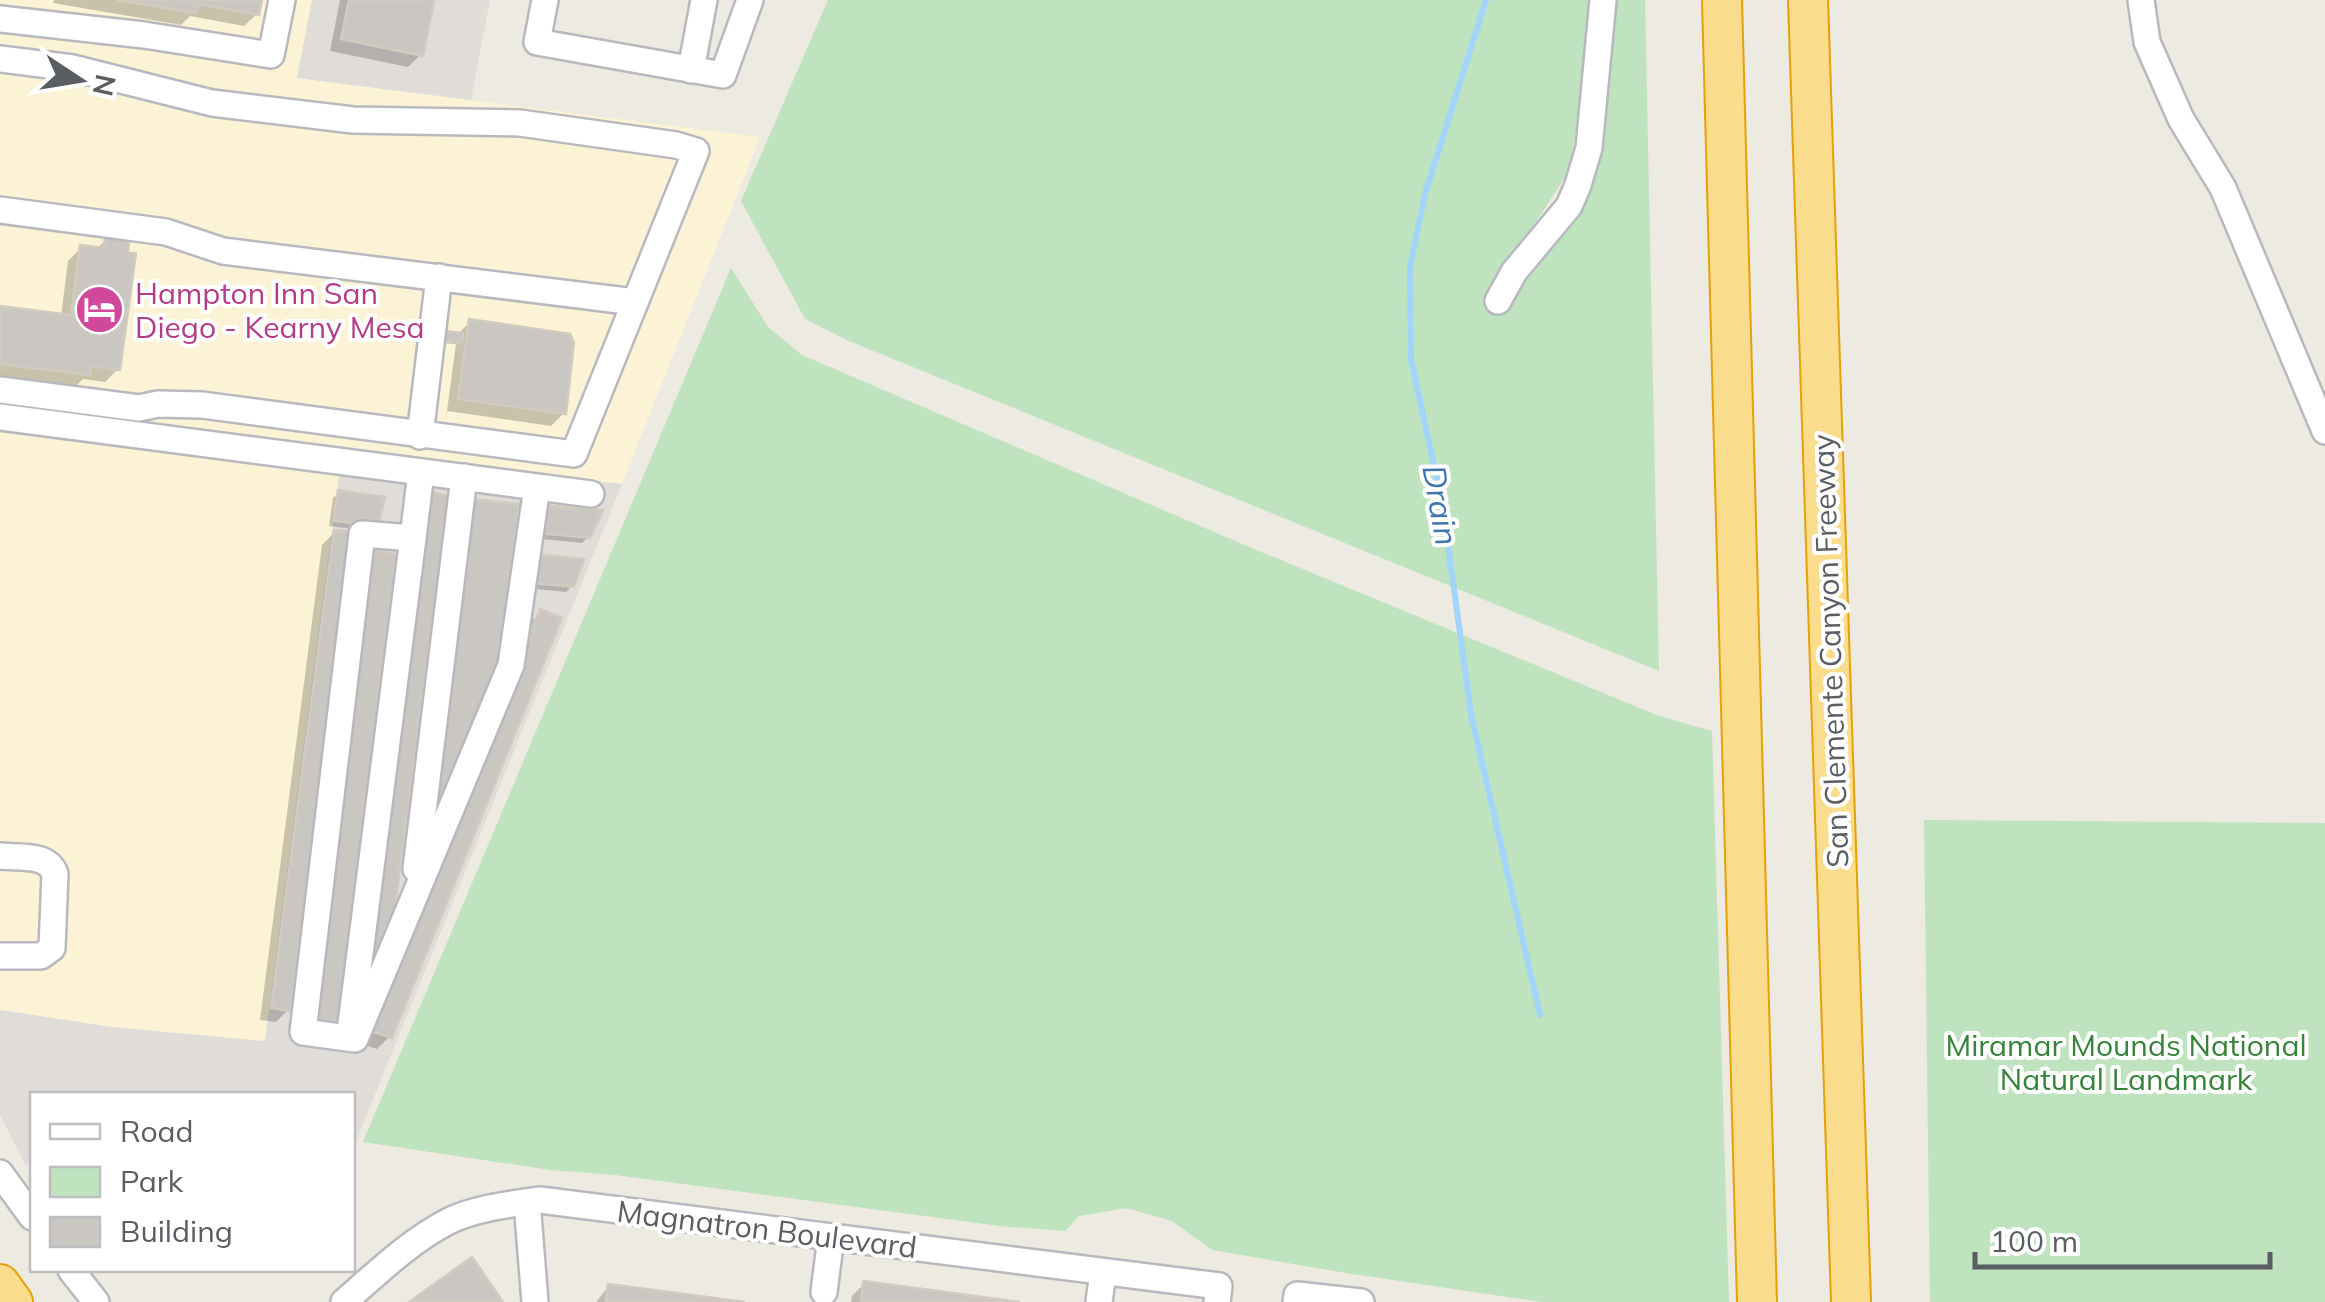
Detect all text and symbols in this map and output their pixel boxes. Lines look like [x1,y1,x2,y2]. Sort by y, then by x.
north arrow [30,30,130,130]
text: N [86,71,124,99]
place label: Hampton Inn San Diego - Kearny Mesa [135,274,425,346]
hotel icon: Hampton Inn San Diego - Kearny Mesa [74,284,126,336]
street label: San Clemente Canyon Freeway [1803,434,1857,868]
water label: Drain [1414,462,1468,548]
park label: Miramar Mounds National Natural Landmark [1945,1026,2307,1098]
legend [30,1092,355,1272]
text: Road [120,1112,194,1150]
text: Park [120,1162,184,1200]
street label: Magnatron Boulevard [615,1192,919,1266]
scale bar [1975,1207,2270,1269]
text: Building [120,1212,233,1250]
text: 100 m [1990,1222,2078,1260]

